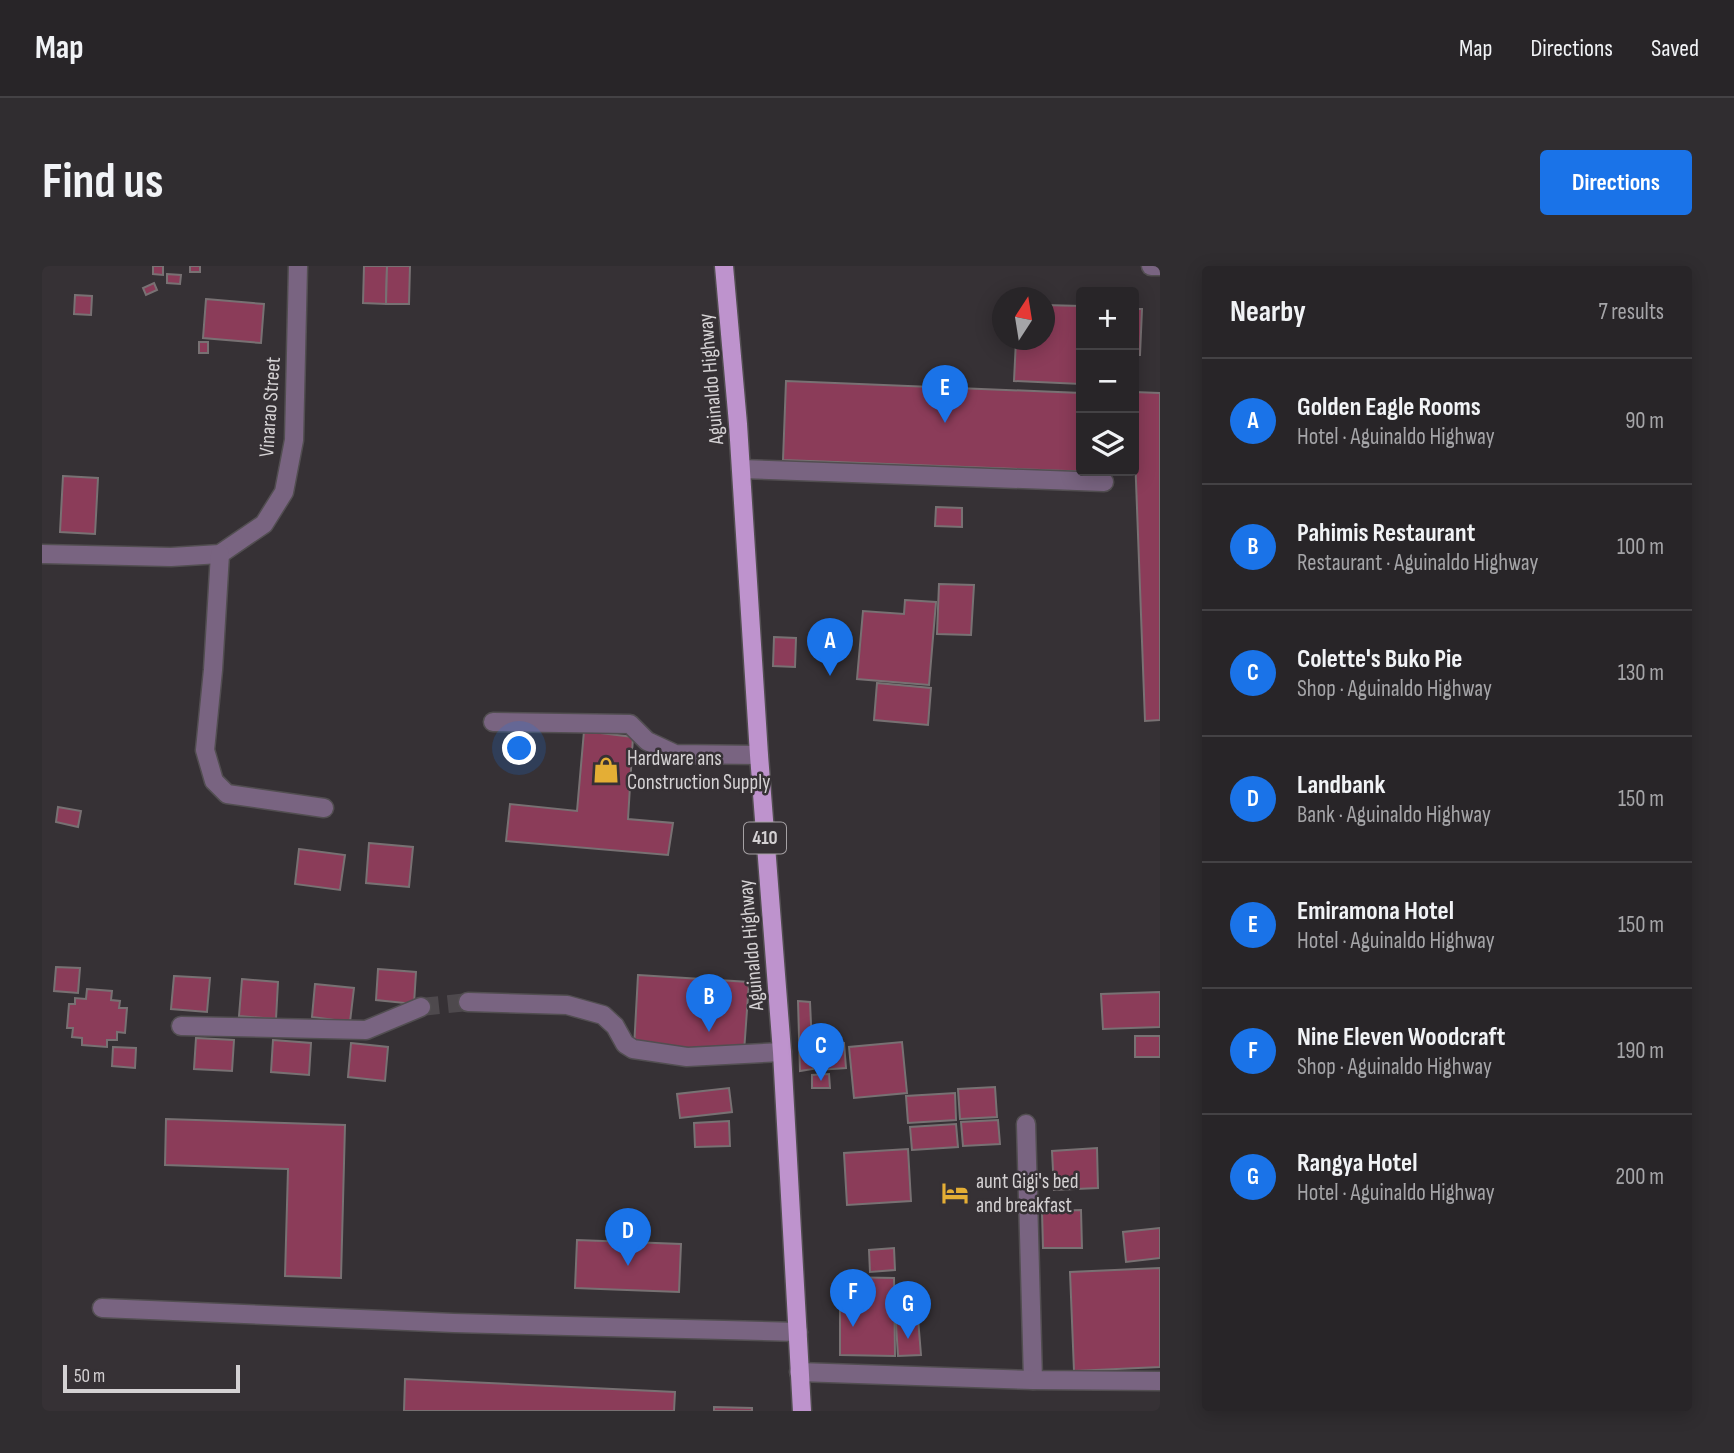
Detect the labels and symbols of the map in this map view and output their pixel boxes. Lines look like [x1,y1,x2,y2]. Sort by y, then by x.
north arrow [992,287,1055,350]
street label: Aguinaldo Highway [693,312,729,447]
street label: Vinarao Street [254,356,286,458]
pin: E [922,365,968,423]
pin: A [807,618,853,676]
your location [502,731,536,765]
place label: Hardware ans Construction Supply [627,746,770,795]
shop icon: Hardware ans Construction Supply [591,755,621,785]
road number: 410 [744,822,786,853]
street label: Aguinaldo Highway [733,878,769,1013]
pin: B [686,974,732,1032]
pin: C [798,1023,844,1081]
place label: aunt Gigi's bed and breakfast [976,1169,1079,1218]
hotel icon: aunt Gigi's bed and breakfast [940,1178,970,1208]
pin: D [605,1208,651,1266]
pin: F [830,1269,876,1327]
pin: G [885,1281,931,1339]
scale bar [63,1362,240,1394]

